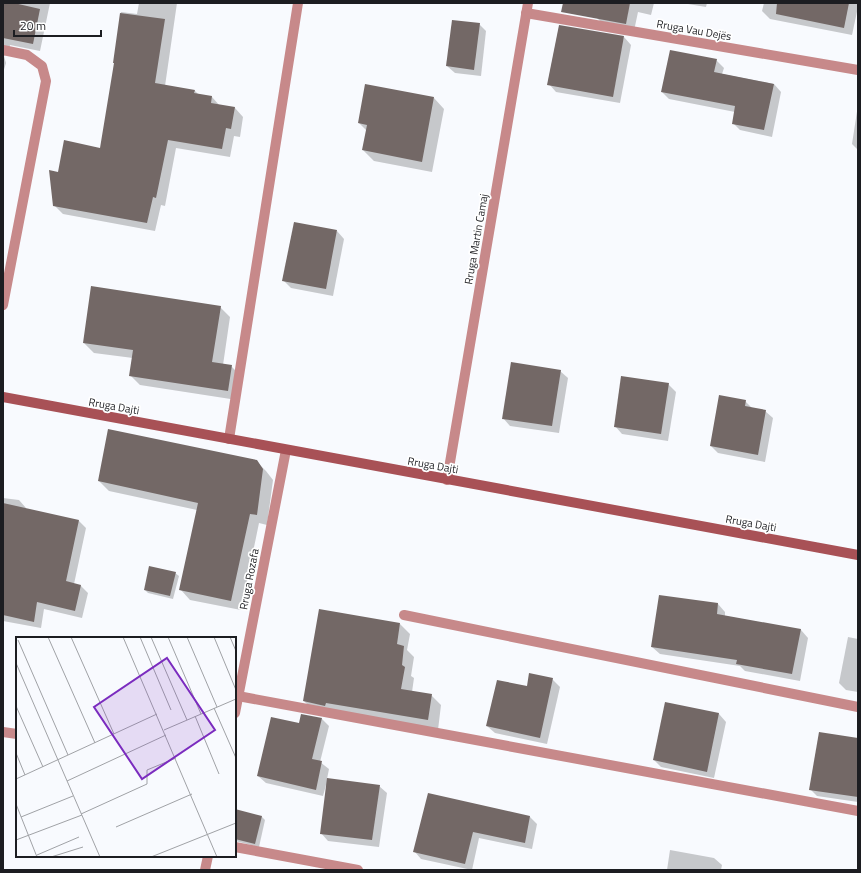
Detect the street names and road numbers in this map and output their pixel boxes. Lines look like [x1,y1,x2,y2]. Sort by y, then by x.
street label: Rruga Vau Dejës [655,16,733,44]
street label: Rruga Martin Camaj [460,192,492,286]
street label: Rruga Dajti [87,394,141,418]
street label: Rruga Dajti [406,453,460,477]
street label: Rruga Dajti [724,511,778,535]
street label: Rruga Rozafa [235,547,263,611]

